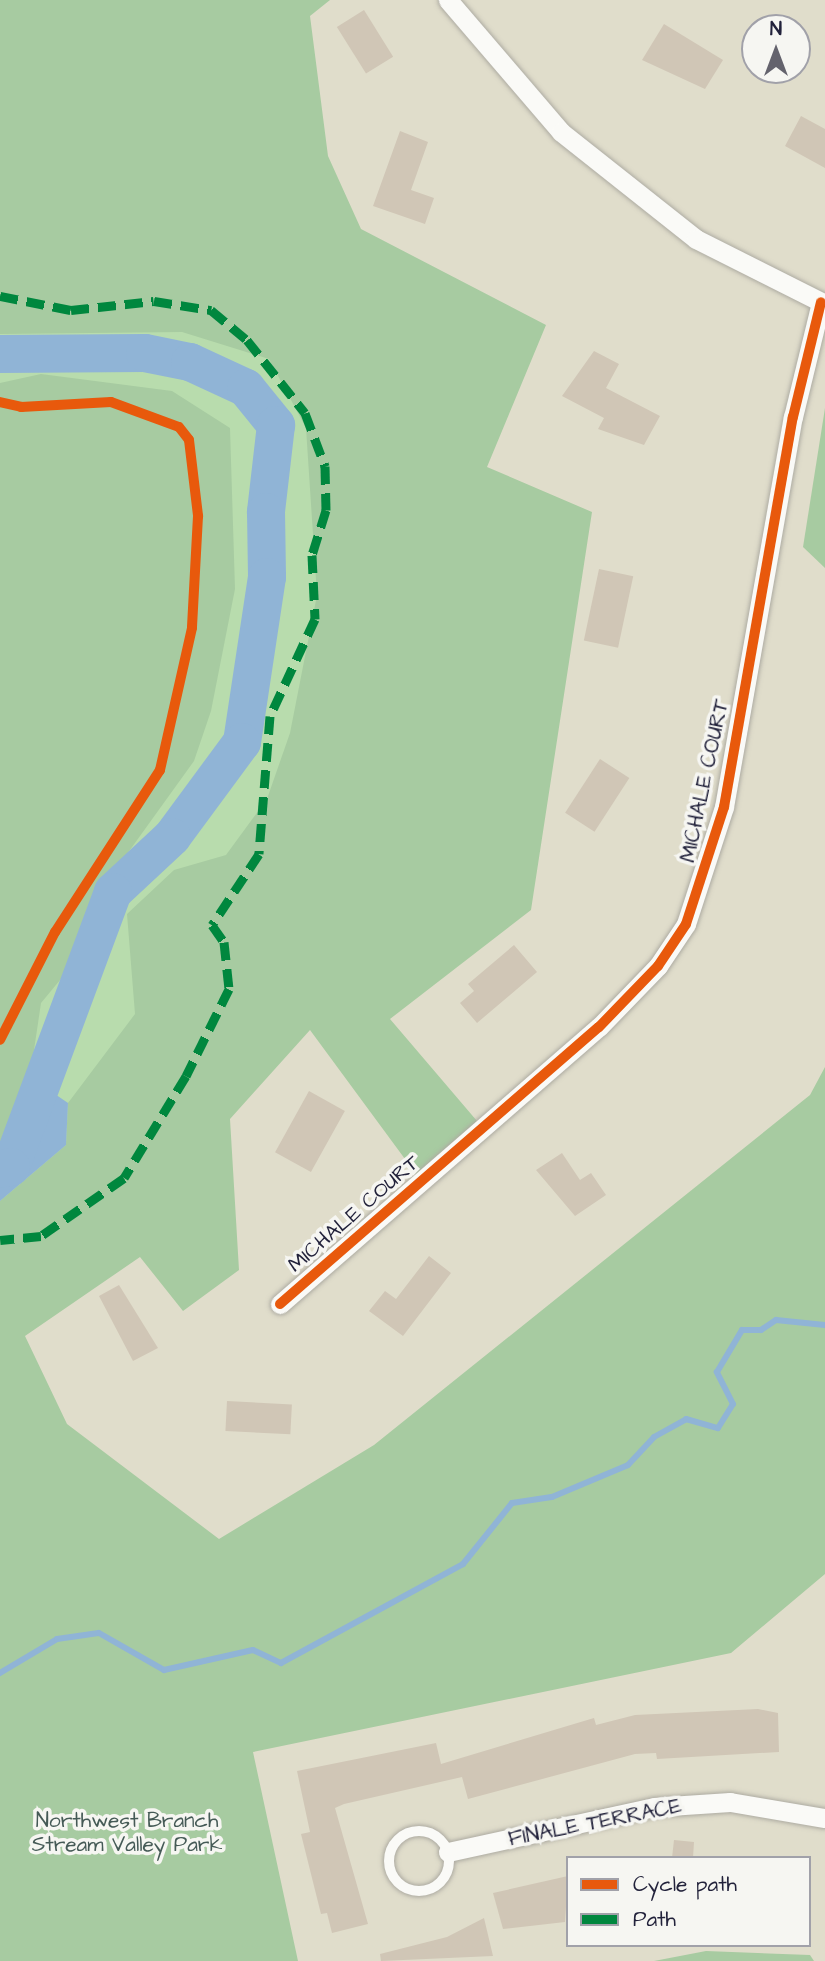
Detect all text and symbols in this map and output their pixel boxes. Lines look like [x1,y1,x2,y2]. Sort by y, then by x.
north arrow [741,14,811,84]
text: N [770,16,782,43]
street label: MICHALE COURT [675,697,735,865]
street label: MICHALE COURT [283,1150,425,1278]
street label: FINALE TERRACE [506,1794,684,1852]
park label: Northwest Branch Stream Valley Park [32,1808,222,1858]
legend [566,1856,811,1947]
text: Cycle path [633,1870,737,1899]
text: Path [633,1905,676,1934]

